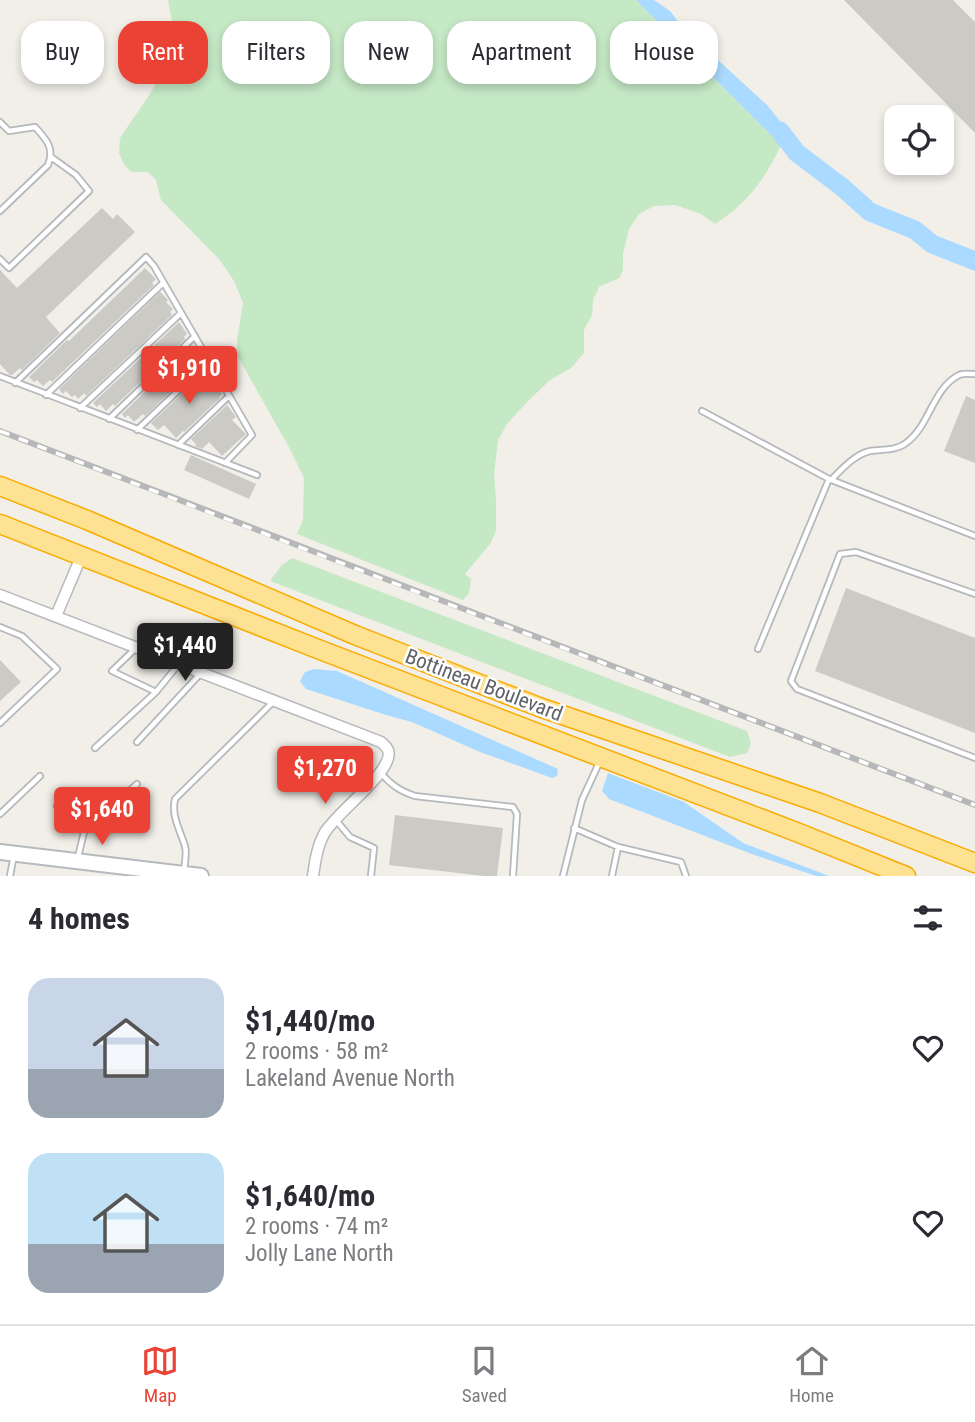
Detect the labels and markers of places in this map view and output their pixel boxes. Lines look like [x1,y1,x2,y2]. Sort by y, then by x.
pin: $1,910 [132,346,246,406]
pin: $1,440 [128,624,242,683]
pin: $1,270 [268,746,382,806]
pin: $1,640 [45,788,159,847]

